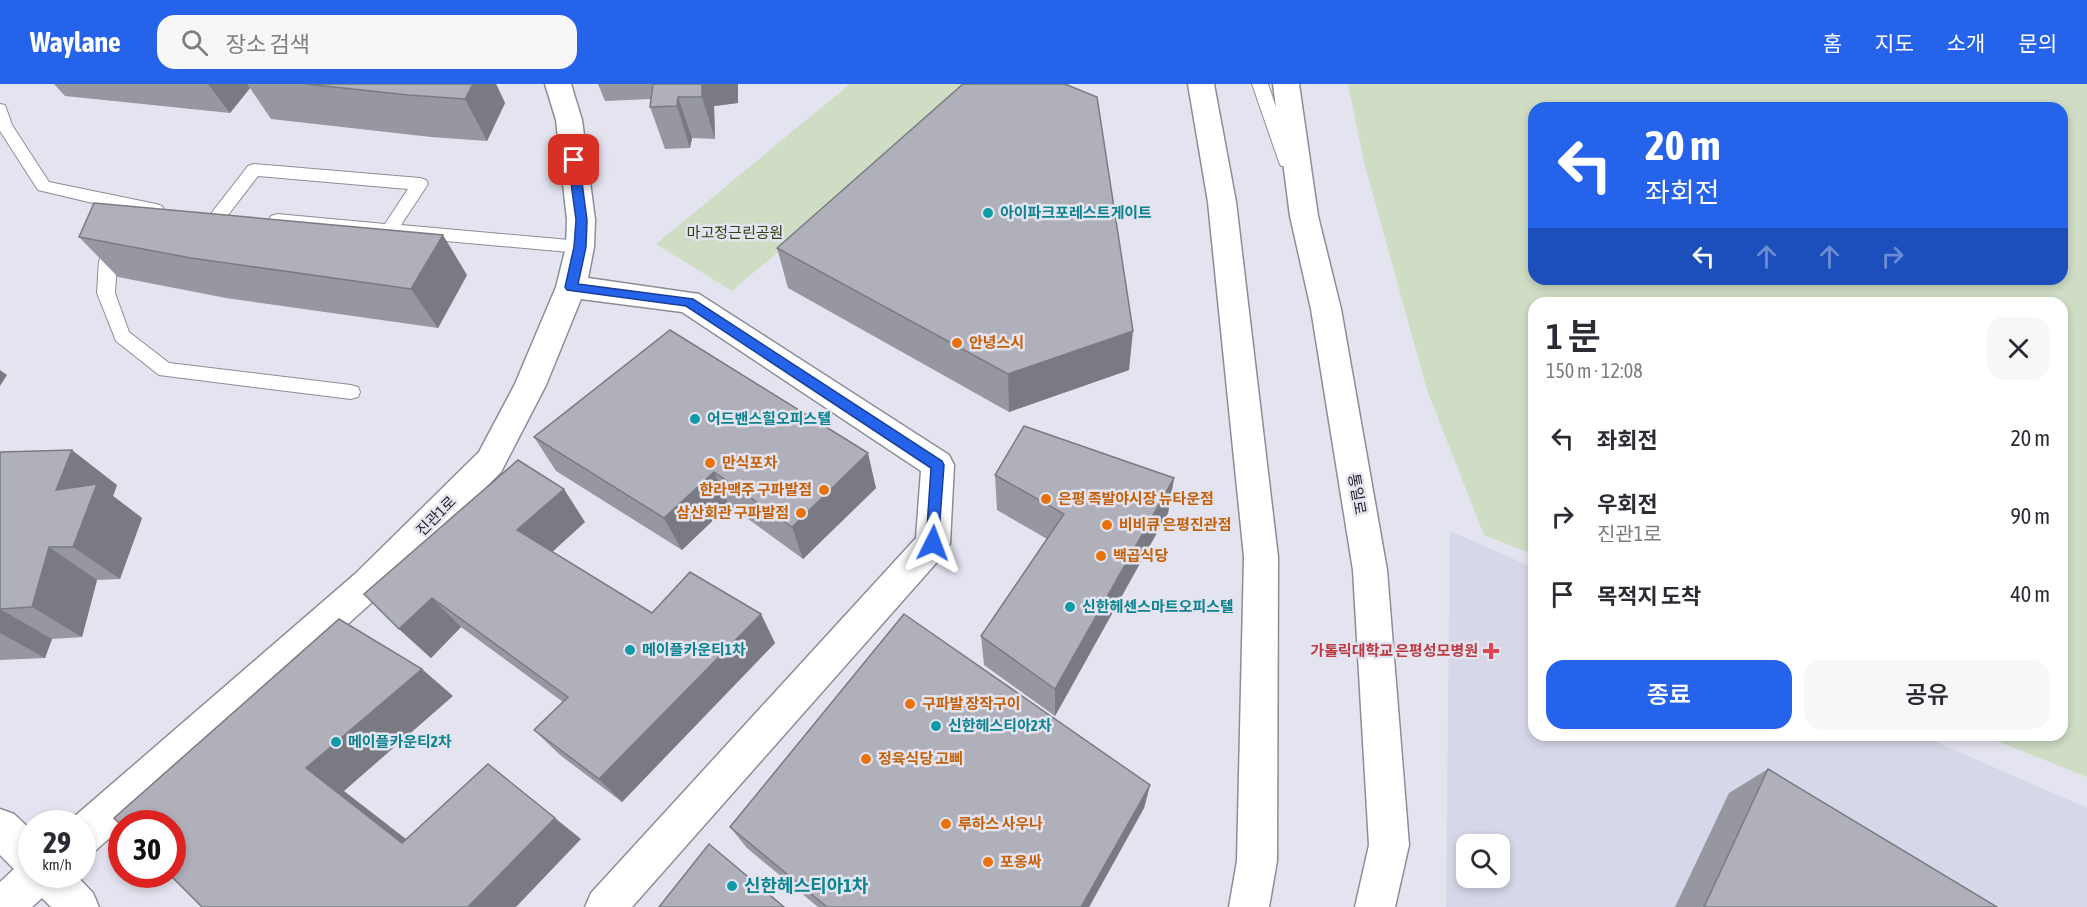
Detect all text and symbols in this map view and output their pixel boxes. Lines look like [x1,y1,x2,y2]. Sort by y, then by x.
search box [157,15,577,69]
text: Waylane [30,26,121,58]
icon: search [178,26,211,59]
text: 장소 검색 [226,31,310,57]
text: 홈 [1823,31,1842,55]
text: 지도 [1875,31,1914,55]
text: 소개 [1947,31,1985,55]
text: 문의 [2018,31,2057,55]
text: 20 m [1645,121,1720,169]
icon: left [1546,126,1624,204]
pin [548,134,599,185]
icon: arrive [557,143,590,176]
text: 좌회전 [1645,177,1720,208]
place label: 아이파크포레스트게이트 [1000,204,1152,221]
marker: 아이파크포레스트게이트 [981,206,995,220]
park label: 마고정근린공원 [687,224,783,241]
icon: left [1687,240,1720,273]
icon: ahead [1750,240,1783,273]
icon: ahead [1813,240,1846,273]
icon: right [1876,240,1909,273]
text: 1 분 [1546,315,1601,357]
button: close [1987,317,2050,380]
place label: 안녕스시 [969,334,1024,351]
marker: 안녕스시 [950,336,964,350]
text: 150 m · 12:08 [1546,359,1643,382]
place label: 어드밴스힐오피스텔 [707,410,831,427]
marker: 어드밴스힐오피스텔 [688,412,702,426]
icon: left [1546,422,1579,455]
text: 20 m [2010,425,2050,451]
text: 좌회전 [1597,427,1658,453]
place label: 만식포차 [722,454,777,471]
marker: 만식포차 [703,456,717,470]
street label: 통일로 [1346,472,1369,516]
place label: 한라맥주 구파발점 [700,481,812,498]
marker: 한라맥주 구파발점 [817,483,831,497]
place label: 은평 족발야시장 뉴타운점 [1058,490,1214,507]
text: 우회전 [1597,491,1658,517]
marker: 은평 족발야시장 뉴타운점 [1039,492,1053,506]
street label: 진관1로 [413,493,459,539]
icon: right [1546,500,1579,533]
text: 90 m [2010,503,2050,529]
place label: 삼산회관 구파발점 [677,504,789,521]
marker: 삼산회관 구파발점 [794,506,808,520]
position arrow [901,511,965,575]
place label: 비비큐 은평진관점 [1119,516,1231,533]
marker: 비비큐 은평진관점 [1100,518,1114,532]
text: 진관1로 [1597,522,1662,545]
place label: 백곱식당 [1113,547,1168,564]
marker: 백곱식당 [1094,549,1108,563]
icon: arrive [1546,578,1579,611]
text: 40 m [2010,581,2050,607]
text: 목적지 도착 [1597,583,1701,609]
place label: 신한헤센스마트오피스텔 [1082,598,1234,615]
marker: 신한헤센스마트오피스텔 [1063,600,1077,614]
place label: 메이플카운티1차 [642,641,746,658]
place label: 가톨릭대학교 은평성모병원 [1310,642,1478,659]
marker: 가톨릭대학교 은평성모병원 [1482,642,1500,660]
marker: 메이플카운티1차 [623,643,637,657]
button: 종료 [1546,660,1792,729]
button: 공유 [1804,660,2050,729]
place label: 구파발 장작구이 [922,695,1021,712]
marker: 구파발 장작구이 [903,697,917,711]
place label: 신한헤스티아2차 [948,717,1052,734]
marker: 신한헤스티아2차 [929,719,943,733]
place label: 메이플카운티2차 [348,733,452,750]
marker: 메이플카운티2차 [329,735,343,749]
place label: 정육식당 고삐 [878,750,963,767]
marker: 정육식당 고삐 [859,752,873,766]
speed limit sign: 30 [108,810,186,888]
place label: 루하스 사우나 [958,815,1043,832]
marker: 루하스 사우나 [939,817,953,831]
text: 29 [43,825,71,859]
map controls [1456,834,1510,888]
button: search [1456,834,1510,888]
place label: 포옹싸 [1000,853,1042,870]
marker: 포옹싸 [981,855,995,869]
text: km/h [42,856,72,873]
place label: 신한헤스티아1차 [744,875,869,896]
marker: 신한헤스티아1차 [725,879,739,893]

